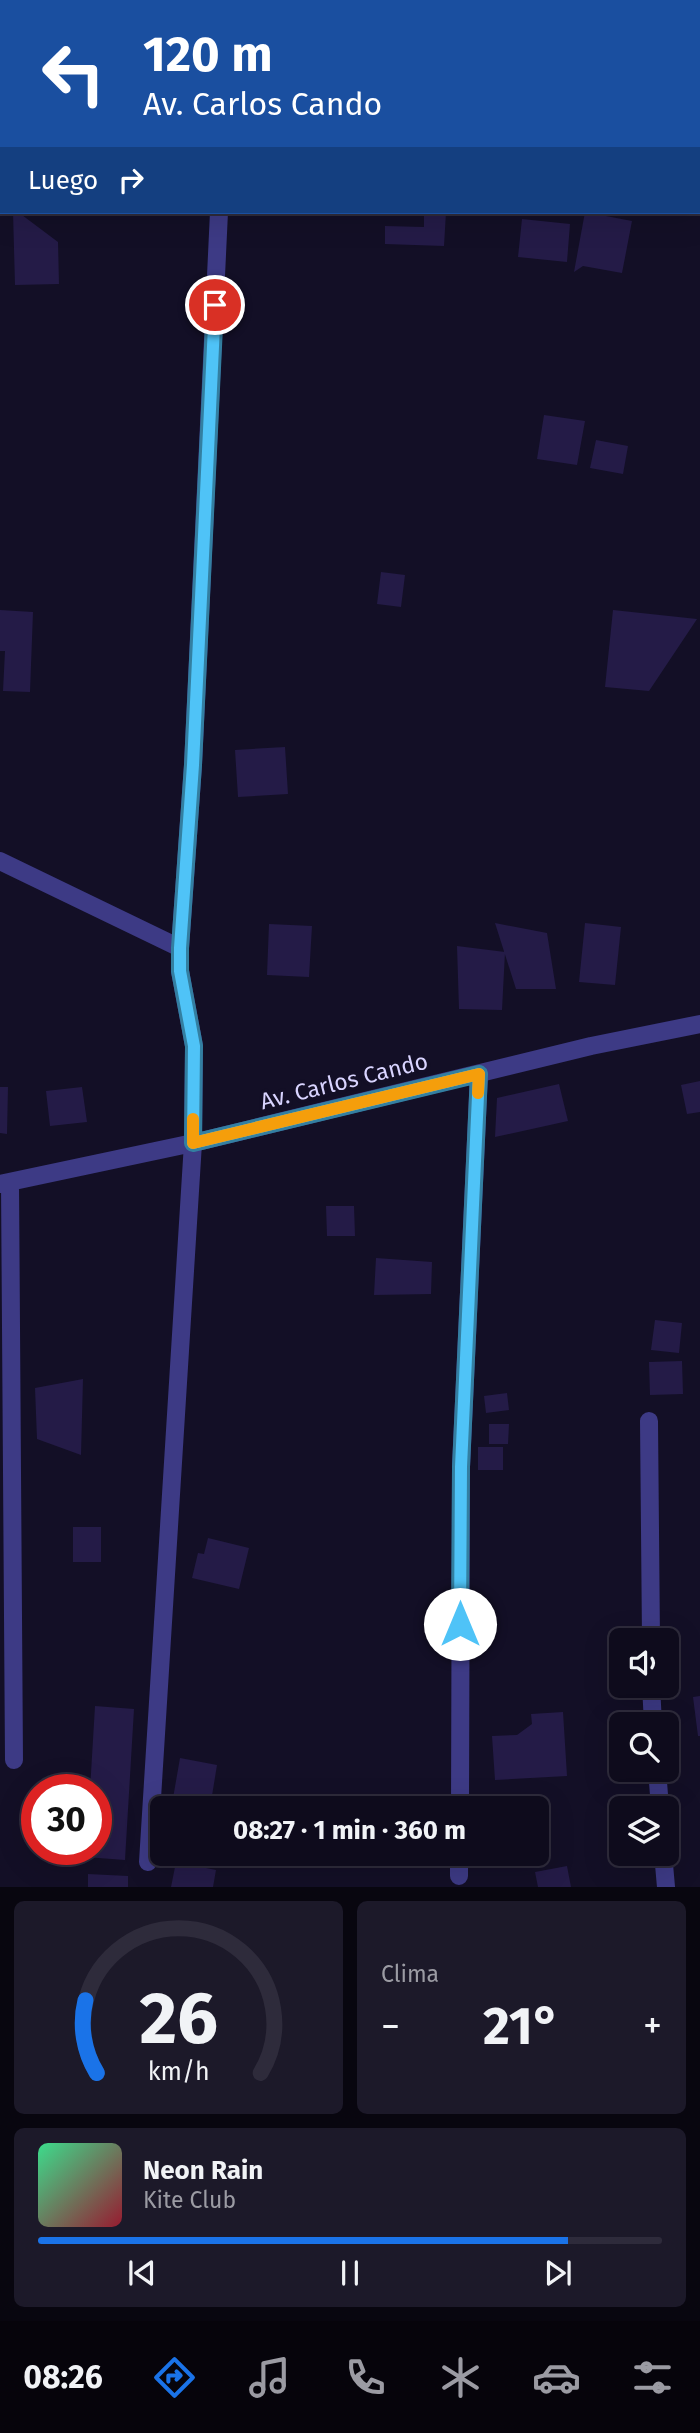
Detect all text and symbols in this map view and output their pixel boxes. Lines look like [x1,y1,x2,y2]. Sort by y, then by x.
text: 120 m [143,25,273,84]
icon: left [28,28,119,119]
text: Av. Carlos Cando [143,85,382,123]
icon: right [112,161,150,199]
text: Luego [28,165,98,196]
pin [185,275,245,335]
icon: arrive [196,286,234,324]
street label: Av. Carlos Cando [257,1047,431,1115]
position arrow [423,1587,497,1661]
map controls [609,1628,679,1866]
button: sound [609,1628,679,1698]
button: search [609,1712,679,1782]
speed limit sign: 30 [21,1774,112,1865]
button: layers [609,1796,679,1866]
text: 08:27 · 1 min · 360 m [233,1815,466,1846]
text: Clima [381,1960,439,1988]
text: 26 [139,1976,218,2063]
text: 21° [483,1995,560,2058]
text: − [381,2003,400,2049]
text: + [643,2003,662,2049]
text: km/h [148,2057,209,2087]
text: Neon Rain [143,2155,263,2186]
text: Kite Club [143,2186,236,2214]
icon: previous [123,2254,161,2292]
icon: pause [331,2254,369,2292]
icon: next [539,2254,577,2292]
icon: directions [150,2353,199,2402]
icon: music [245,2353,294,2402]
icon: phone [341,2353,390,2402]
icon: climate [436,2353,485,2402]
icon: car [532,2353,581,2402]
icon: filters [628,2353,677,2402]
text: 08:26 [23,2358,103,2396]

